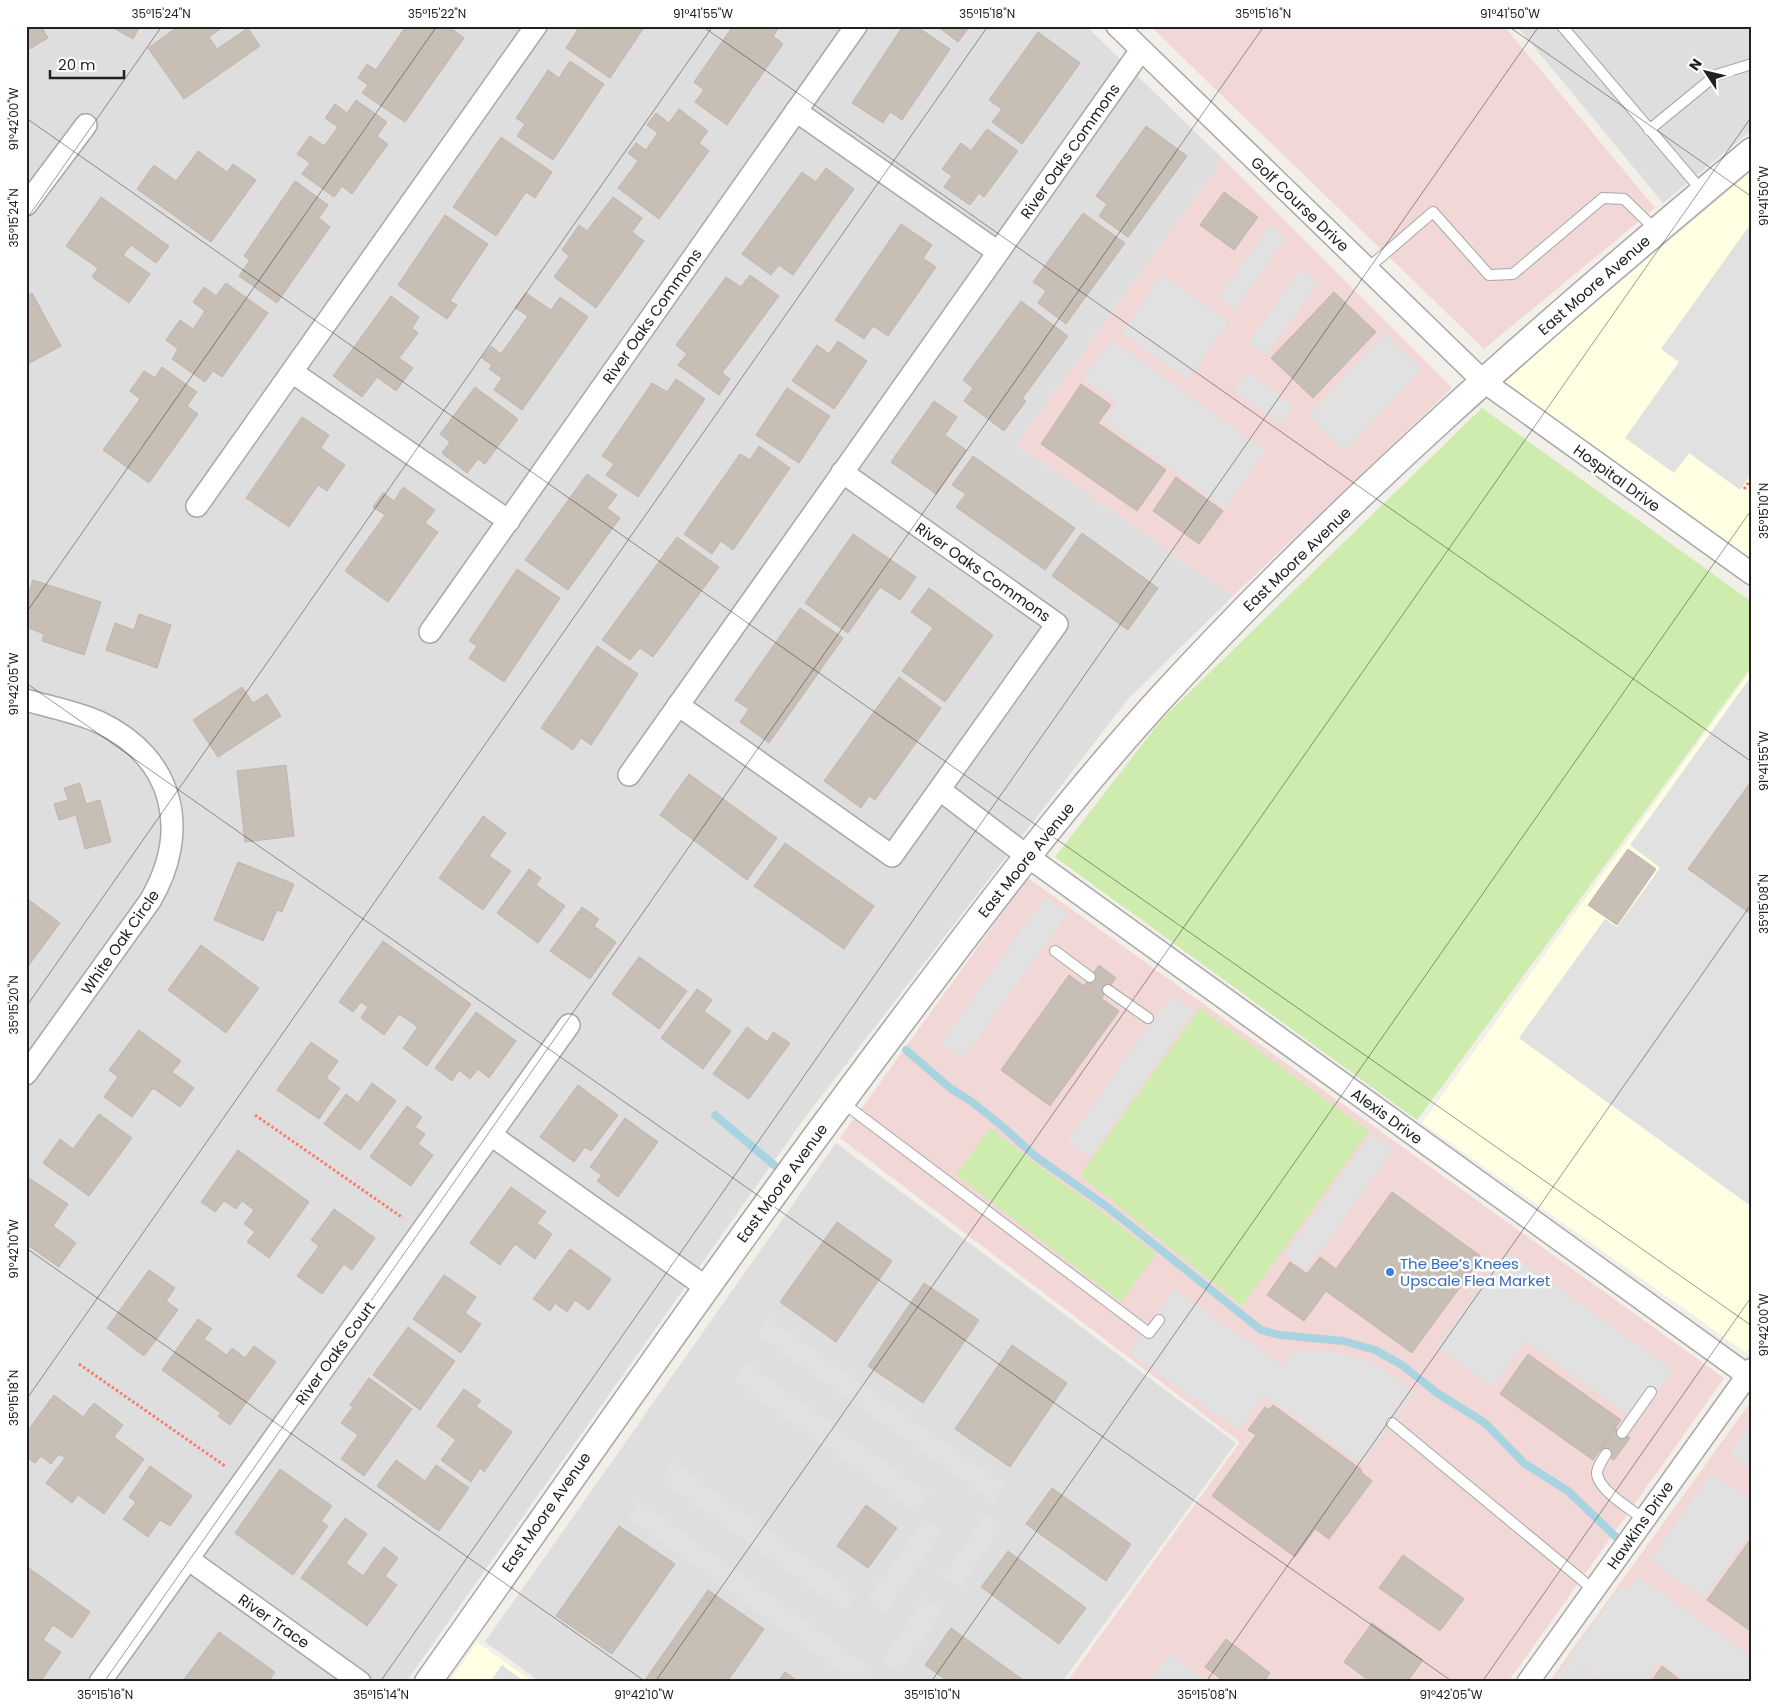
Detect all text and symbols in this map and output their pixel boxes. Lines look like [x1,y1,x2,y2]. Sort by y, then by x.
text: 35°15'24"N [131,5,191,22]
text: 35°15'22"N [408,5,466,22]
text: 91°41'55"W [673,5,733,22]
text: 35°15'18"N [959,5,1015,22]
text: 35°15'16"N [1235,5,1291,22]
text: 91°41'50"W [1480,5,1540,22]
scale bar [50,48,124,80]
north arrow [1680,48,1730,98]
text: 20 m [58,54,96,75]
text: N [1684,54,1707,75]
street label: River Oaks Commons [1015,79,1125,223]
text: 91°42'00"W [5,87,22,150]
street label: Golf Course Drive [1246,152,1354,256]
text: 91°41'50"W [1755,166,1772,226]
text: 35°15'24"N [5,188,22,248]
street label: East Moore Avenue [1533,230,1655,340]
street label: River Oaks Commons [597,244,707,388]
street label: Hospital Drive [1569,439,1665,517]
text: 35°15'10"N [1755,483,1772,539]
street label: East Moore Avenue [1238,502,1356,616]
street label: River Oaks Commons [911,517,1055,627]
text: 91°42'05"W [5,652,22,715]
text: 91°41'55"W [1755,731,1772,791]
street label: East Moore Avenue [973,798,1079,922]
text: 35°15'08"N [1755,874,1772,934]
street label: White Oak Circle [76,885,164,999]
text: 35°15'20"N [5,975,22,1035]
street label: Alexis Drive [1347,1083,1427,1149]
street label: East Moore Avenue [732,1119,832,1247]
text: 91°42'10"W [5,1219,22,1279]
place label: The Bee’s Knees Upscale Flea Market [1400,1253,1550,1291]
marker: The Bee’s Knees Upscale Flea Market [1384,1266,1396,1278]
text: 91°42'00"W [1755,1293,1772,1356]
street label: River Oaks Court [290,1297,380,1409]
text: 35°15'18"N [5,1370,22,1426]
street label: East Moore Avenue [497,1448,595,1576]
street label: Hawkins Drive [1602,1477,1678,1573]
street label: River Trace [234,1589,314,1653]
text: 35°15'16"N [77,1686,133,1703]
text: 35°15'14"N [353,1686,409,1703]
text: 91°42'10"W [614,1686,674,1703]
text: 35°15'10"N [904,1686,960,1703]
text: 35°15'08"N [1177,1686,1237,1703]
text: 91°42'05"W [1420,1686,1483,1703]

